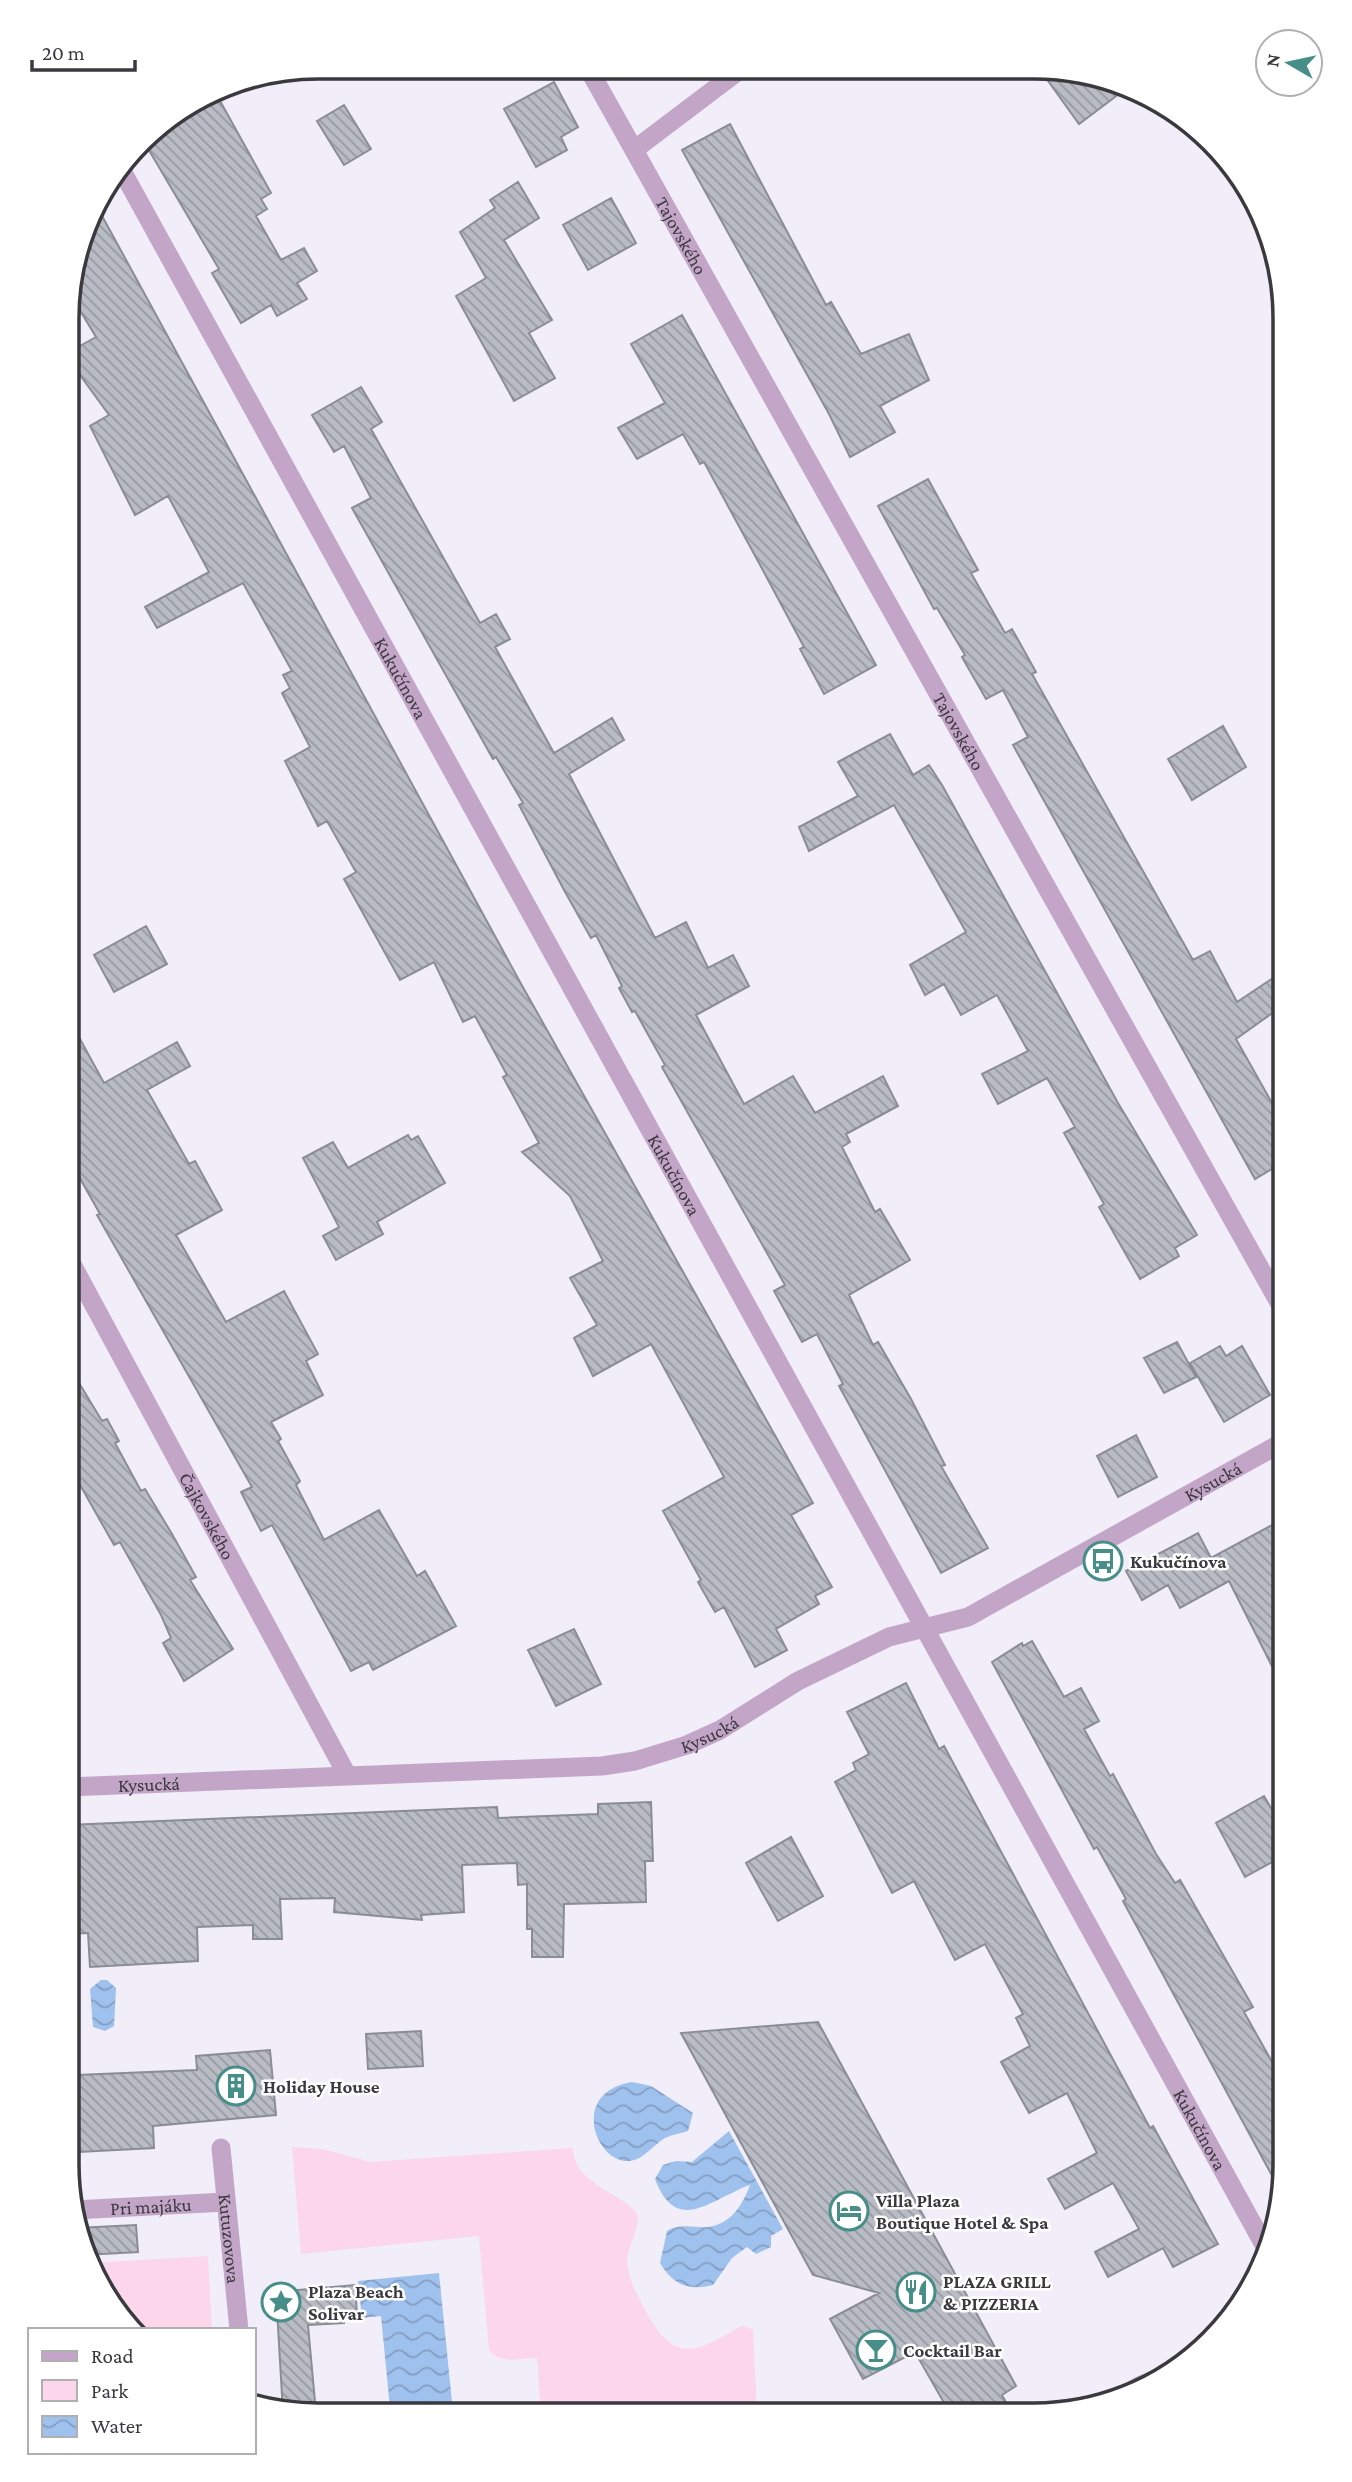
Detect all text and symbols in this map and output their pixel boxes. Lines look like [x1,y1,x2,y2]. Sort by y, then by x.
scale bar [32,28,135,72]
north arrow [1254,28,1324,98]
text: 20 m [42,41,85,65]
text: N [1261,52,1284,68]
street label: Tajovského [652,193,712,278]
street label: Kukučínova [370,634,432,722]
street label: Tajovského [929,689,989,774]
street label: Kukučínova [644,1130,706,1219]
street label: Kysucká [1181,1457,1245,1505]
street label: Čajkovského [175,1469,239,1563]
bus stop icon: Kukučínova [1082,1540,1124,1582]
place label: Kukučínova [1130,1551,1227,1572]
street label: Kysucká [678,1711,742,1757]
street label: Kysucká [118,1772,181,1795]
building icon: Holiday House [215,2065,257,2107]
place label: Holiday House [263,2076,380,2097]
street label: Kukučínova [1170,2085,1231,2174]
hotel icon: Villa Plaza Boutique Hotel & Spa [828,2190,870,2232]
place label: Villa Plaza Boutique Hotel & Spa [875,2190,1049,2233]
street label: Pri majáku [110,2193,192,2219]
street label: Kutuzovova [215,2193,245,2285]
restaurant icon: PLAZA GRILL & PIZZERIA [895,2271,937,2313]
place label: PLAZA GRILL & PIZZERIA [943,2271,1052,2314]
place icon: Plaza Beach Solivar [260,2281,302,2323]
place label: Plaza Beach Solivar [308,2281,404,2324]
legend [28,2328,256,2454]
bar icon: Cocktail Bar [855,2329,897,2371]
place label: Cocktail Bar [903,2340,1002,2361]
text: Road [91,2344,134,2368]
text: Park [91,2379,128,2403]
text: Water [91,2414,143,2438]

